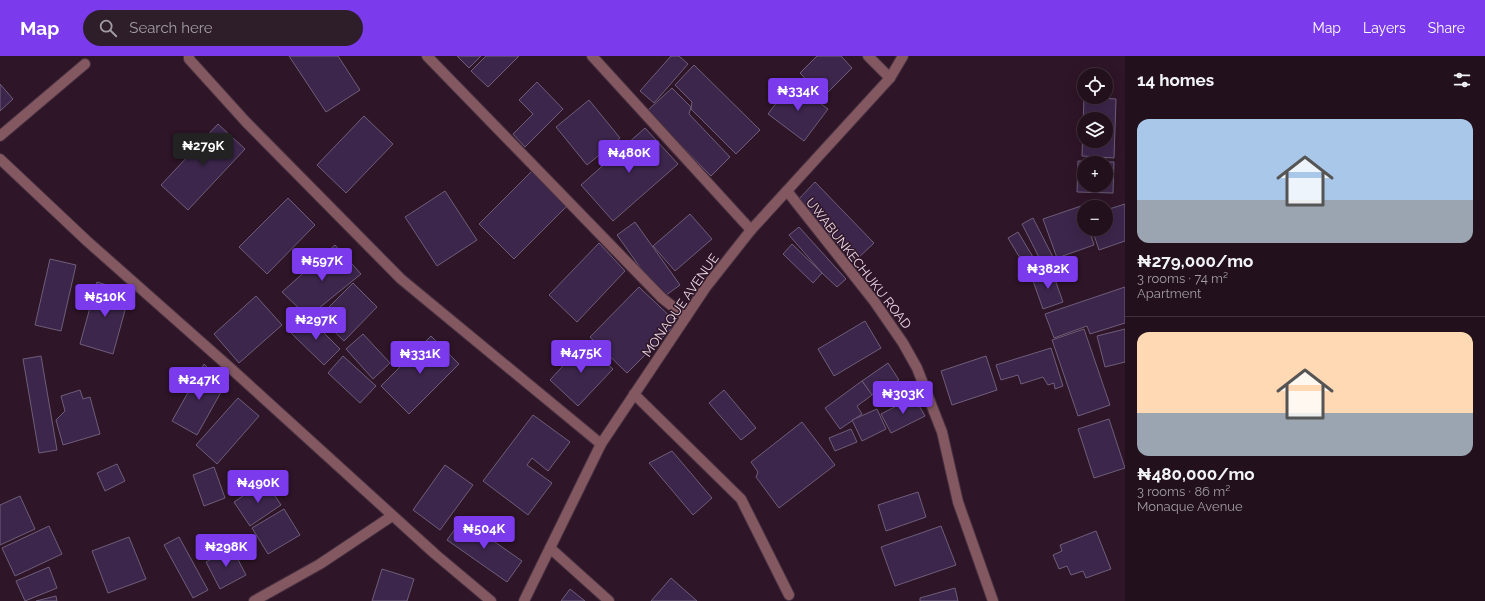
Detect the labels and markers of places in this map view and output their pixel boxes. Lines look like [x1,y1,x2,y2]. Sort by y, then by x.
pin: ₦334K [770,78,826,112]
pin: ₦279K [175,133,231,167]
pin: ₦480K [601,140,657,174]
pin: ₦597K [294,248,350,282]
pin: ₦382K [1020,256,1076,290]
pin: ₦510K [77,284,133,318]
pin: ₦297K [288,307,344,341]
pin: ₦475K [553,340,609,374]
pin: ₦331K [392,341,448,375]
pin: ₦247K [171,367,227,401]
pin: ₦303K [875,381,931,415]
pin: ₦490K [230,470,286,504]
pin: ₦504K [456,516,512,550]
pin: ₦298K [198,534,254,568]

